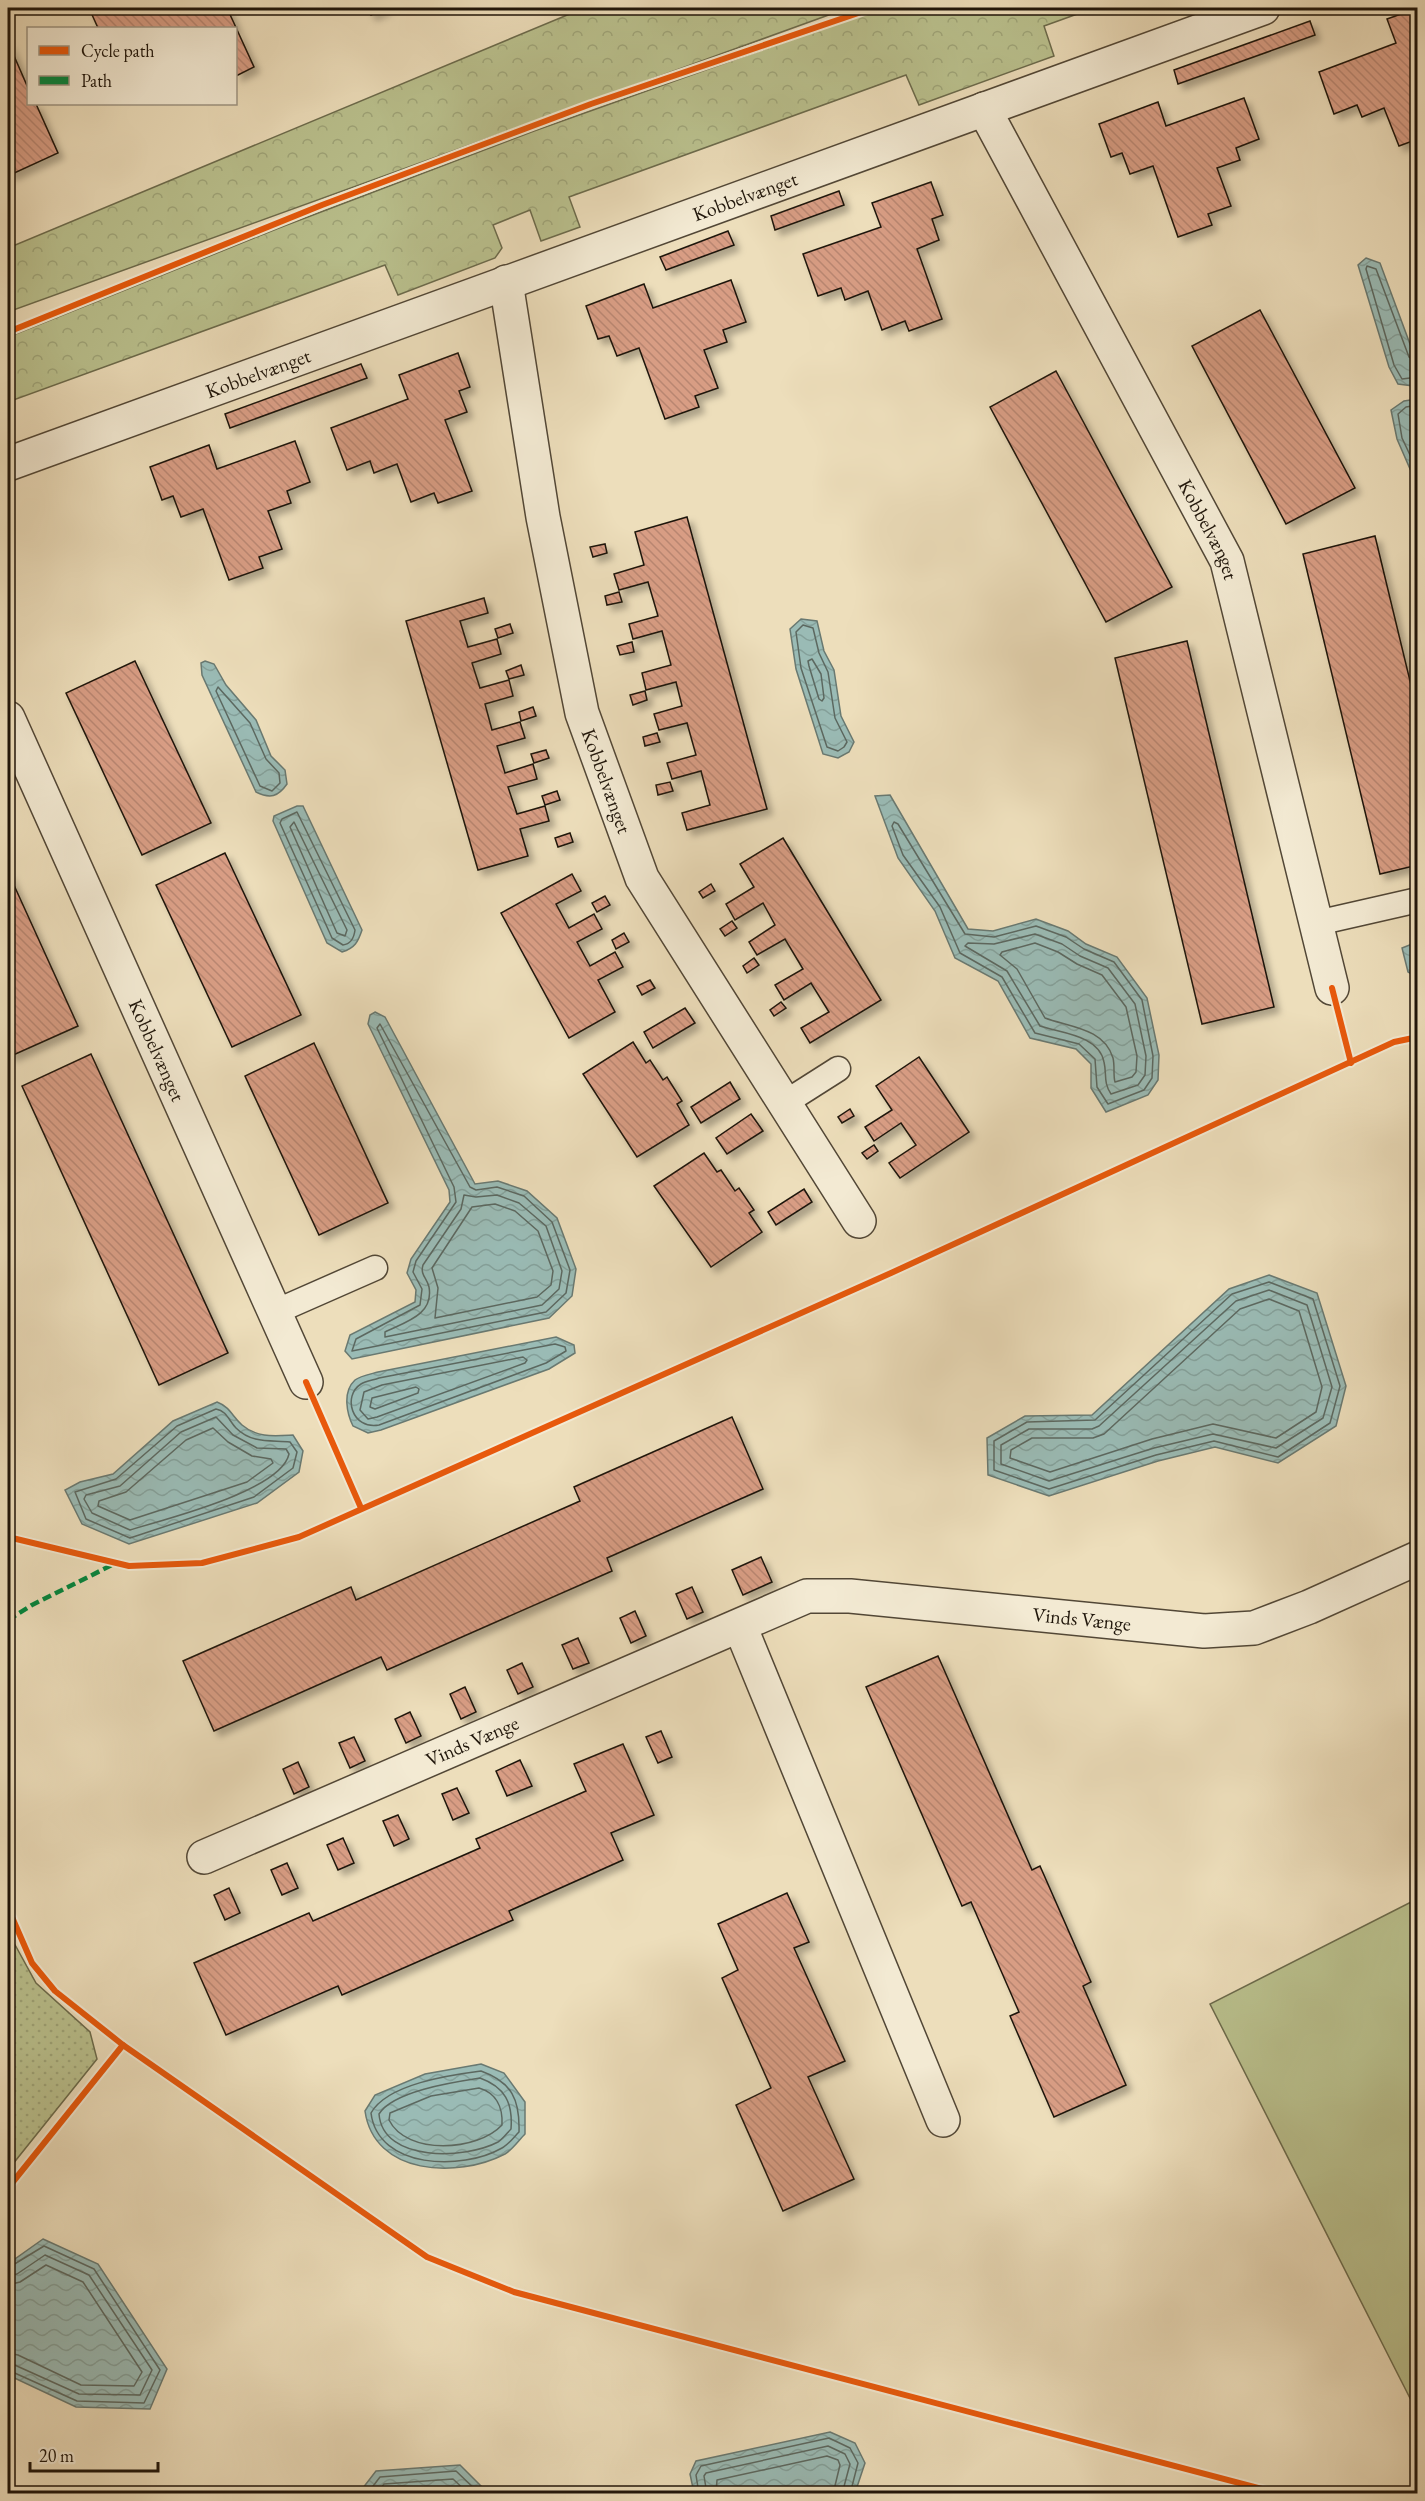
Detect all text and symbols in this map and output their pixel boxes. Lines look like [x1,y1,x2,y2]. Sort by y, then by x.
legend [27,27,237,105]
text: Cycle path [81,39,155,62]
text: Path [81,69,112,92]
street label: Kobbelvænget [689,165,802,227]
street label: Kobbelvænget [202,342,315,404]
street label: Kobbelvænget [1172,475,1244,583]
street label: Kobbelvænget [576,725,638,838]
street label: Kobbelvænget [123,995,192,1106]
street label: Vinds Vænge [1031,1601,1132,1637]
street label: Vinds Vænge [421,1709,523,1773]
scale bar [30,2435,158,2473]
text: 20 m [39,2444,74,2467]

